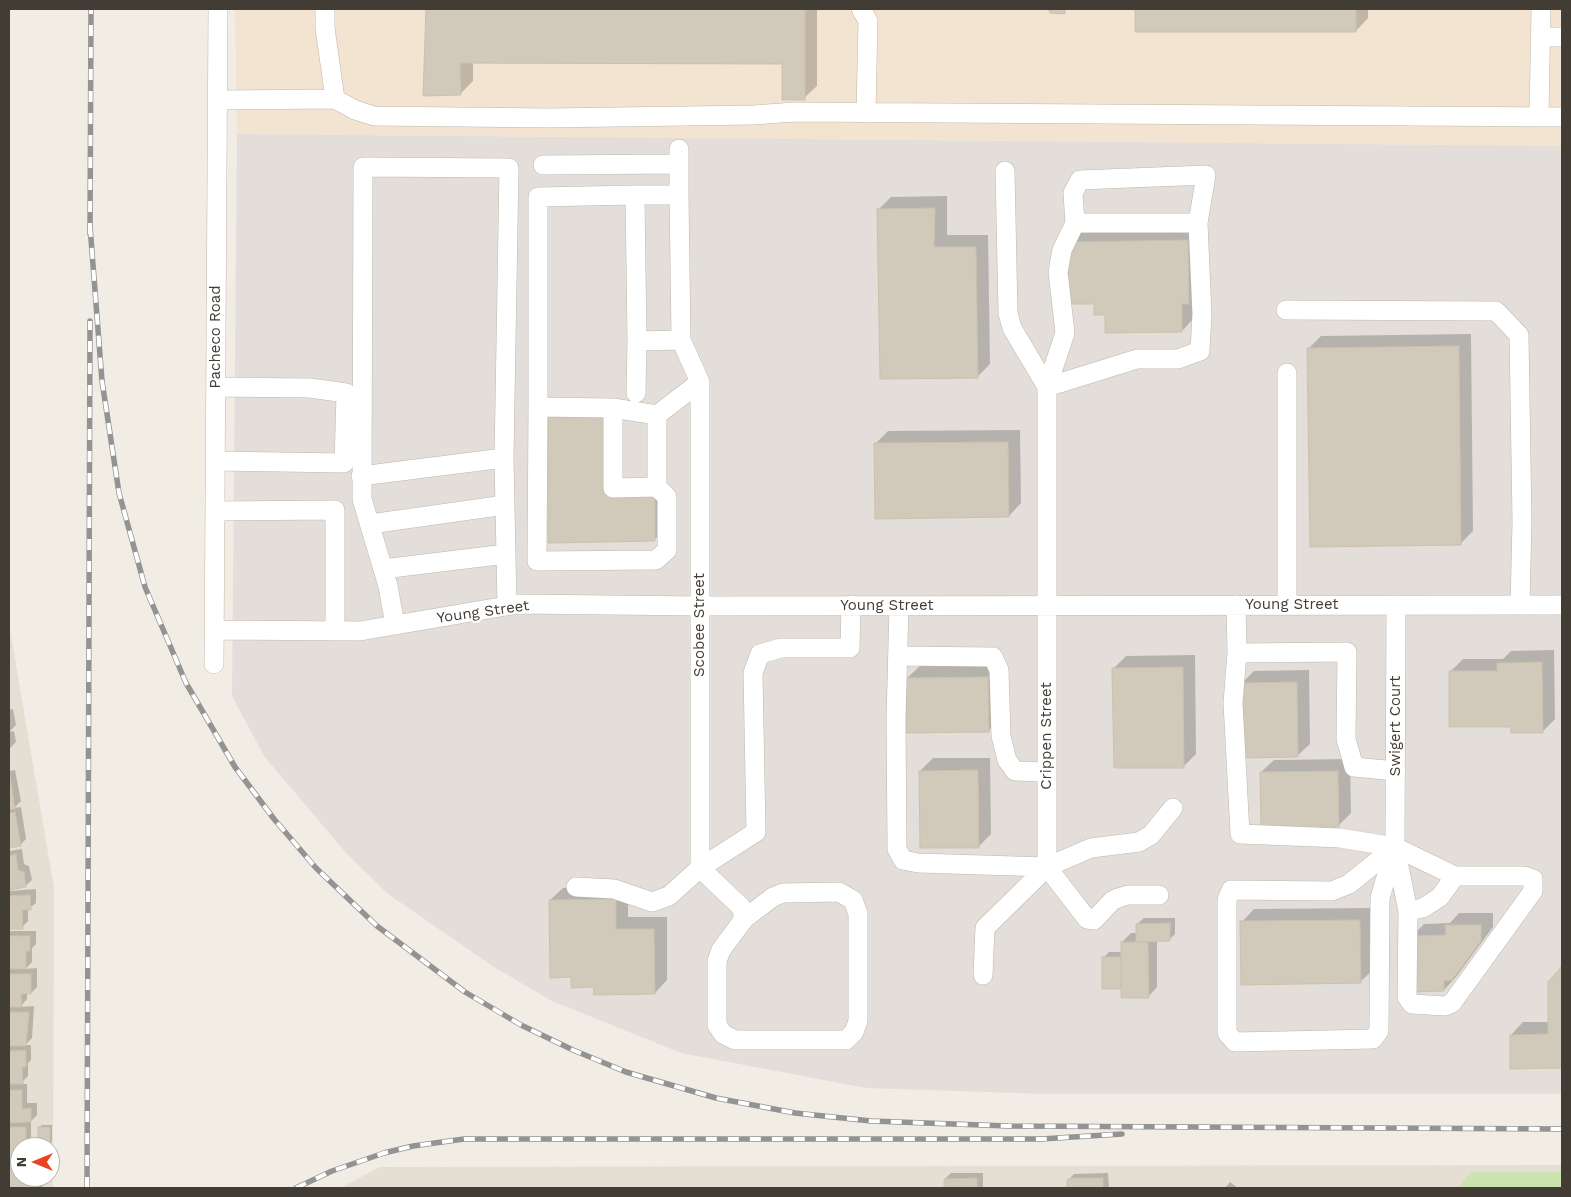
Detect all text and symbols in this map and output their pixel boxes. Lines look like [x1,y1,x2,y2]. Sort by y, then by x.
street label: Pacheco Road [207,285,225,389]
street label: Scobee Street [691,573,709,677]
street label: Young Street [1245,596,1339,614]
street label: Young Street [436,597,530,627]
street label: Young Street [840,597,934,615]
street label: Swigert Court [1387,676,1405,776]
street label: Crippen Street [1038,682,1056,790]
north arrow [10,1137,60,1187]
text: N [13,1157,29,1167]

